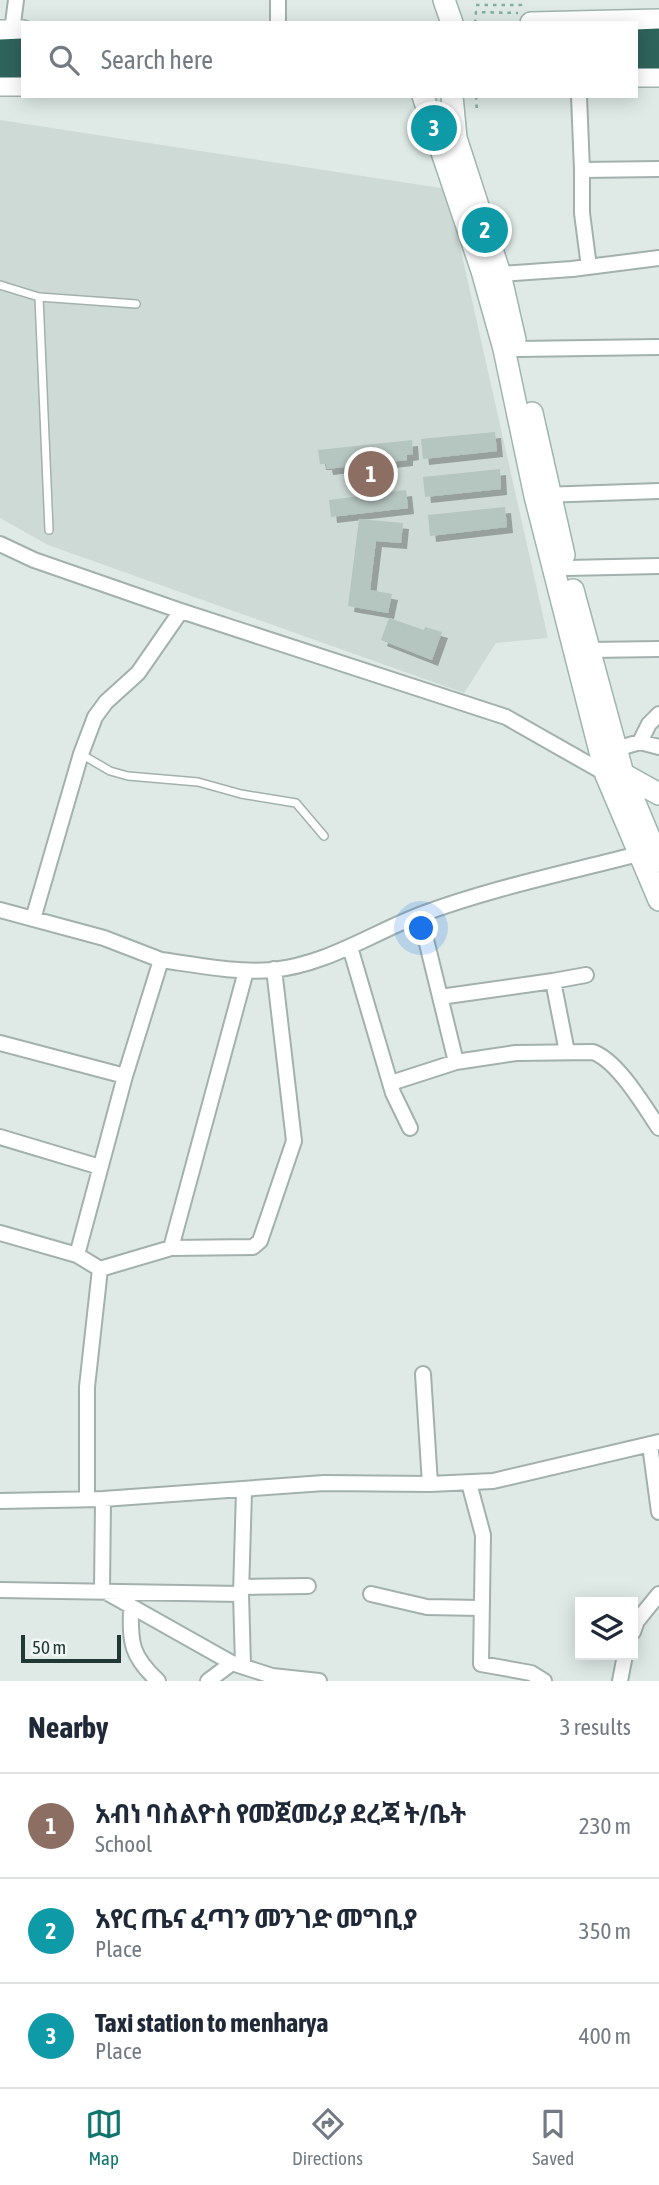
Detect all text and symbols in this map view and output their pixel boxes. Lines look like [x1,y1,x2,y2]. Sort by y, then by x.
search box [21,21,638,98]
icon: search [45,41,83,79]
text: Search here [101,45,213,75]
pin: 3 [411,102,457,154]
pin: 2 [462,204,508,256]
pin: 1 [348,448,394,500]
your location [404,911,438,945]
map controls [575,1597,638,1660]
button: layers [575,1597,638,1660]
scale bar [21,1632,121,1664]
text: 50 m [32,1636,66,1658]
text: Nearby [28,1710,108,1744]
text: 3 results [560,1714,631,1740]
text: አብነ ባስልዮስ የመጀመሪያ ደረጃ ት/ቤት [95,1799,466,1829]
text: 1 [46,1813,56,1839]
text: 230 m [579,1813,631,1839]
text: School [95,1831,152,1857]
text: አየር ጤና ፈጣን መንገድ መግቢያ [95,1904,417,1934]
text: 2 [46,1918,56,1944]
text: 350 m [579,1918,631,1944]
text: Place [95,1936,142,1962]
text: Taxi station to menharya [95,2008,328,2038]
text: 3 [46,2023,56,2049]
text: 400 m [579,2023,631,2049]
text: Place [95,2038,142,2064]
tab: Map [85,2105,123,2169]
tab: Directions [292,2105,363,2169]
tab: Saved [532,2105,574,2169]

